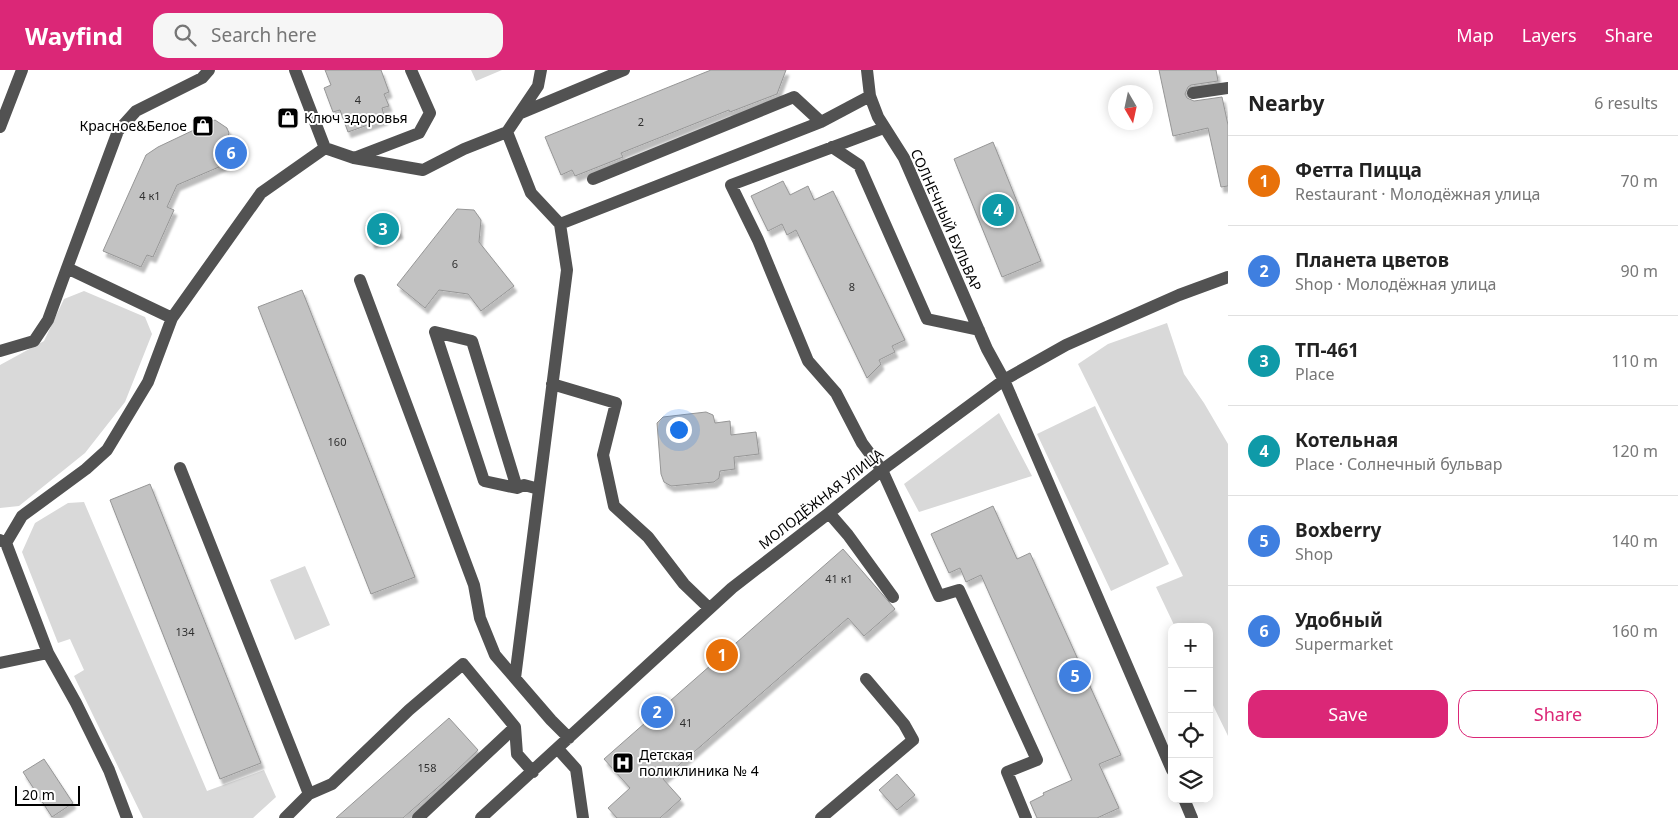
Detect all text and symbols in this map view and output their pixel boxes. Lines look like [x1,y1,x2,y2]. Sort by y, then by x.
search box [153,13,503,58]
text: Wayfind [25,19,123,52]
icon: search [171,21,199,49]
text: Search here [211,22,317,48]
text: Map [1456,23,1494,47]
text: Layers [1522,23,1577,47]
text: Share [1605,23,1653,47]
north arrow [1108,85,1153,130]
text: Nearby [1248,89,1324,117]
house number: 4 [355,92,362,107]
text: 6 results [1594,92,1658,114]
shop icon: Ключ здоровья [276,106,300,130]
place label: Ключ здоровья [304,108,408,127]
shop icon: Красное&Белое [191,114,215,138]
house number: 2 [638,114,644,129]
place label: Красное&Белое [80,116,187,135]
pin: 6 [215,134,247,172]
street label: СОЛНЕЧНЫЙ БУЛЬВАР [906,146,986,294]
text: Фетта Пицца [1295,157,1422,183]
text: 1 [1259,170,1269,192]
text: 70 m [1621,170,1658,192]
text: Restaurant · Молодёжная улица [1295,183,1540,205]
house number: 4 к1 [139,188,161,203]
pin: 4 [982,191,1014,229]
pin: 3 [367,210,399,248]
text: Планета цветов [1295,247,1449,273]
house number: 6 [452,256,458,271]
text: 2 [1259,260,1269,282]
text: 90 m [1621,260,1658,282]
text: Shop · Молодёжная улица [1295,273,1496,295]
house number: 8 [849,279,855,294]
text: ТП-461 [1295,337,1359,363]
text: 3 [1259,350,1269,372]
text: 110 m [1611,350,1658,372]
text: Place [1295,363,1335,385]
your location [666,417,692,443]
text: Котельная [1295,427,1398,453]
house number: 160 [328,434,346,449]
text: 4 [1259,440,1269,462]
text: 120 m [1611,440,1658,462]
street label: МОЛОДЁЖНАЯ УЛИЦА [755,444,887,553]
text: Place · Солнечный бульвар [1295,453,1502,475]
text: Boxberry [1295,517,1381,543]
text: 5 [1259,530,1269,552]
text: 140 m [1611,530,1658,552]
text: Shop [1295,543,1333,565]
house number: 41 к1 [825,571,853,586]
text: Удобный [1295,607,1383,633]
text: 6 [1259,620,1269,642]
text: 160 m [1611,620,1658,642]
map controls [1168,623,1213,803]
button: + [1168,623,1213,668]
house number: 134 [176,624,195,639]
text: Supermarket [1295,633,1393,655]
pin: 1 [706,636,738,674]
pin: 5 [1059,657,1091,695]
button: − [1168,668,1213,713]
button: Save [1248,690,1448,738]
button: Share [1458,690,1658,738]
pin: 2 [641,693,673,731]
button: locate [1168,713,1213,758]
house number: 41 [680,715,692,730]
place label: Детская поликлиника № 4 [639,745,759,780]
hospital icon: Детская поликлиника № 4 [611,751,635,775]
button: layers [1168,758,1213,803]
house number: 158 [418,760,436,775]
scale bar [15,783,80,806]
text: 20 m [22,785,55,804]

